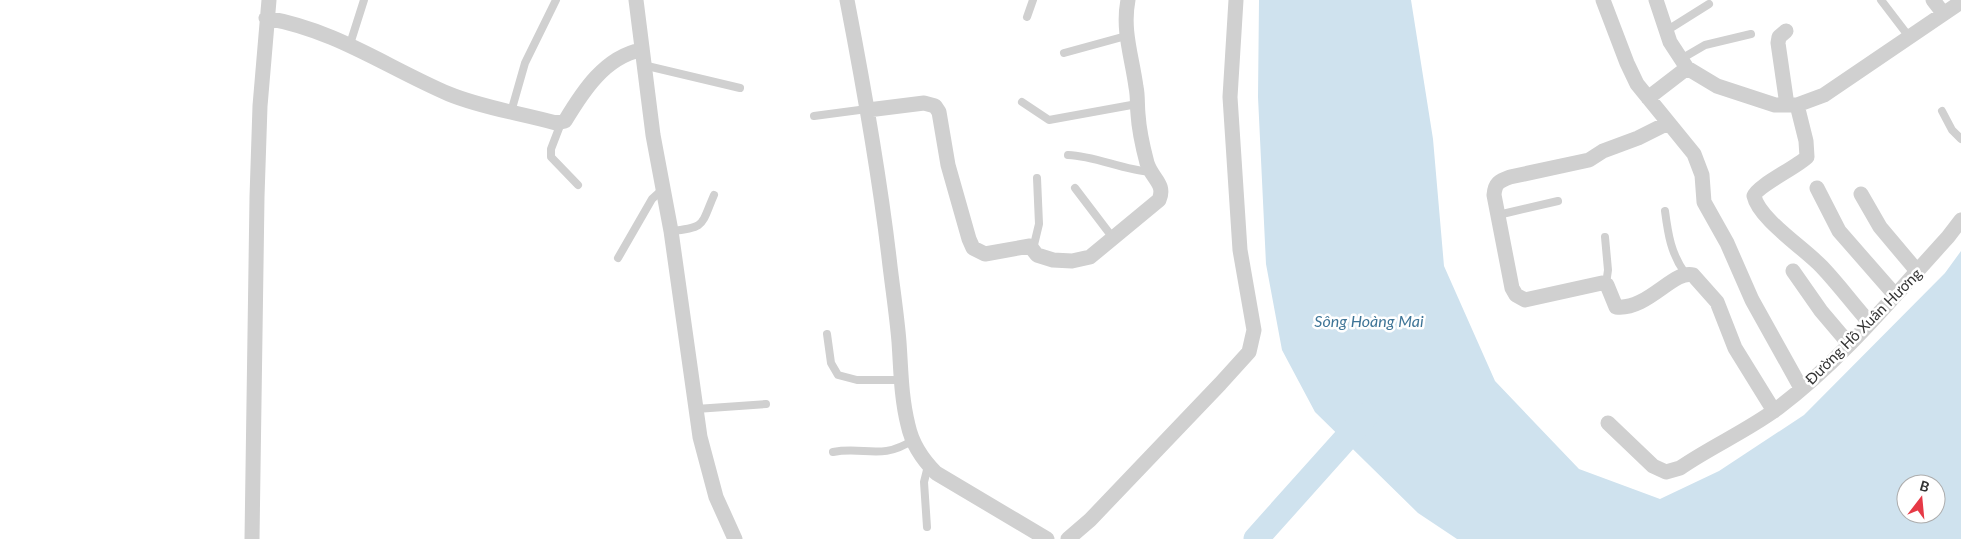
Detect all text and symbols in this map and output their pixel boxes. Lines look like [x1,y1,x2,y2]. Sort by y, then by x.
street label: Đường Hồ Xuân Hương [1801,264,1925,388]
water label: Sông Hoàng Mai [1314,311,1424,330]
north arrow [1896,474,1946,524]
text: B [1918,477,1932,495]

